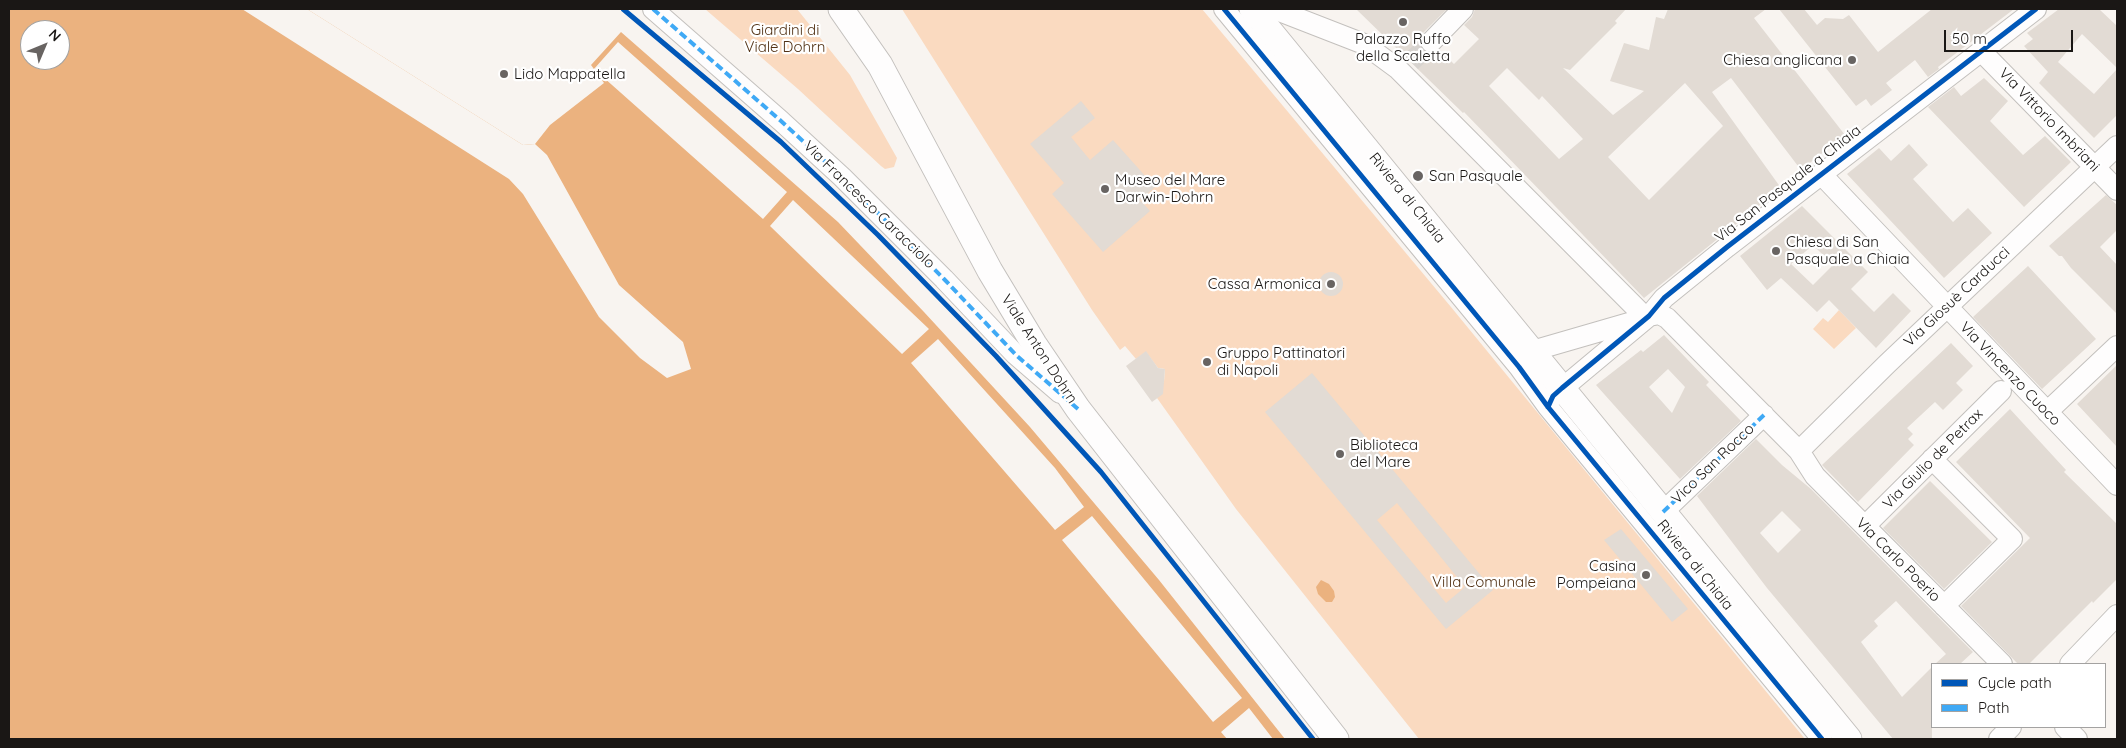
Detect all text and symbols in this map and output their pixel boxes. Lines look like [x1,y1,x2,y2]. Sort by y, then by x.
marker: Palazzo Ruffo della Scaletta [1397,16,1409,28]
north arrow [20,20,70,70]
scale bar [1946,20,2075,52]
park label: Giardini di Viale Dohrn [744,21,826,56]
text: N [45,25,65,45]
text: 50 m [1952,29,1987,48]
place label: Palazzo Ruffo della Scaletta [1355,30,1451,65]
place label: Chiesa anglicana [1723,51,1842,69]
marker: Chiesa anglicana [1846,54,1858,66]
street label: Via Vittorio Imbriani [1995,64,2103,176]
place label: Lido Mappatella [514,65,626,83]
marker: Lido Mappatella [498,68,510,80]
street label: Via San Pasquale a Chiaia [1711,121,1865,247]
street label: Via Francesco Caracciolo [799,137,939,273]
street label: Riviera di Chiaia [1365,149,1449,247]
place label: San Pasquale [1429,167,1523,185]
marker: San Pasquale [1411,169,1425,183]
place label: Museo del Mare Darwin-Dohrn [1115,171,1225,206]
marker: Museo del Mare Darwin-Dohrn [1099,183,1111,195]
place label: Chiesa di San Pasquale a Chiaia [1786,233,1910,268]
street label: Via Giosuè Carducci [1900,243,2014,351]
marker: Chiesa di San Pasquale a Chiaia [1770,245,1782,257]
place label: Cassa Armonica [1208,275,1321,293]
marker: Cassa Armonica [1325,278,1337,290]
street label: Viale Anton Dohrn [997,291,1081,407]
street label: Via Vincenzo Cuoco [1956,318,2064,430]
place label: Gruppo Pattinatori di Napoli [1217,344,1345,379]
marker: Gruppo Pattinatori di Napoli [1201,356,1213,368]
street label: Via Giulio de Petrax [1879,405,1987,513]
street label: Vico San Rocco [1668,420,1758,508]
place label: Biblioteca del Mare [1350,436,1418,471]
marker: Biblioteca del Mare [1334,448,1346,460]
street label: Via Carlo Poerio [1852,514,1944,606]
street label: Riviera di Chiaia [1653,516,1737,614]
place label: Casina Pompeiana [1557,557,1636,592]
marker: Casina Pompeiana [1640,569,1652,581]
park label: Villa Comunale [1432,573,1536,591]
legend [1931,663,2106,728]
text: Cycle path [1978,673,2052,692]
text: Path [1978,698,2010,717]

